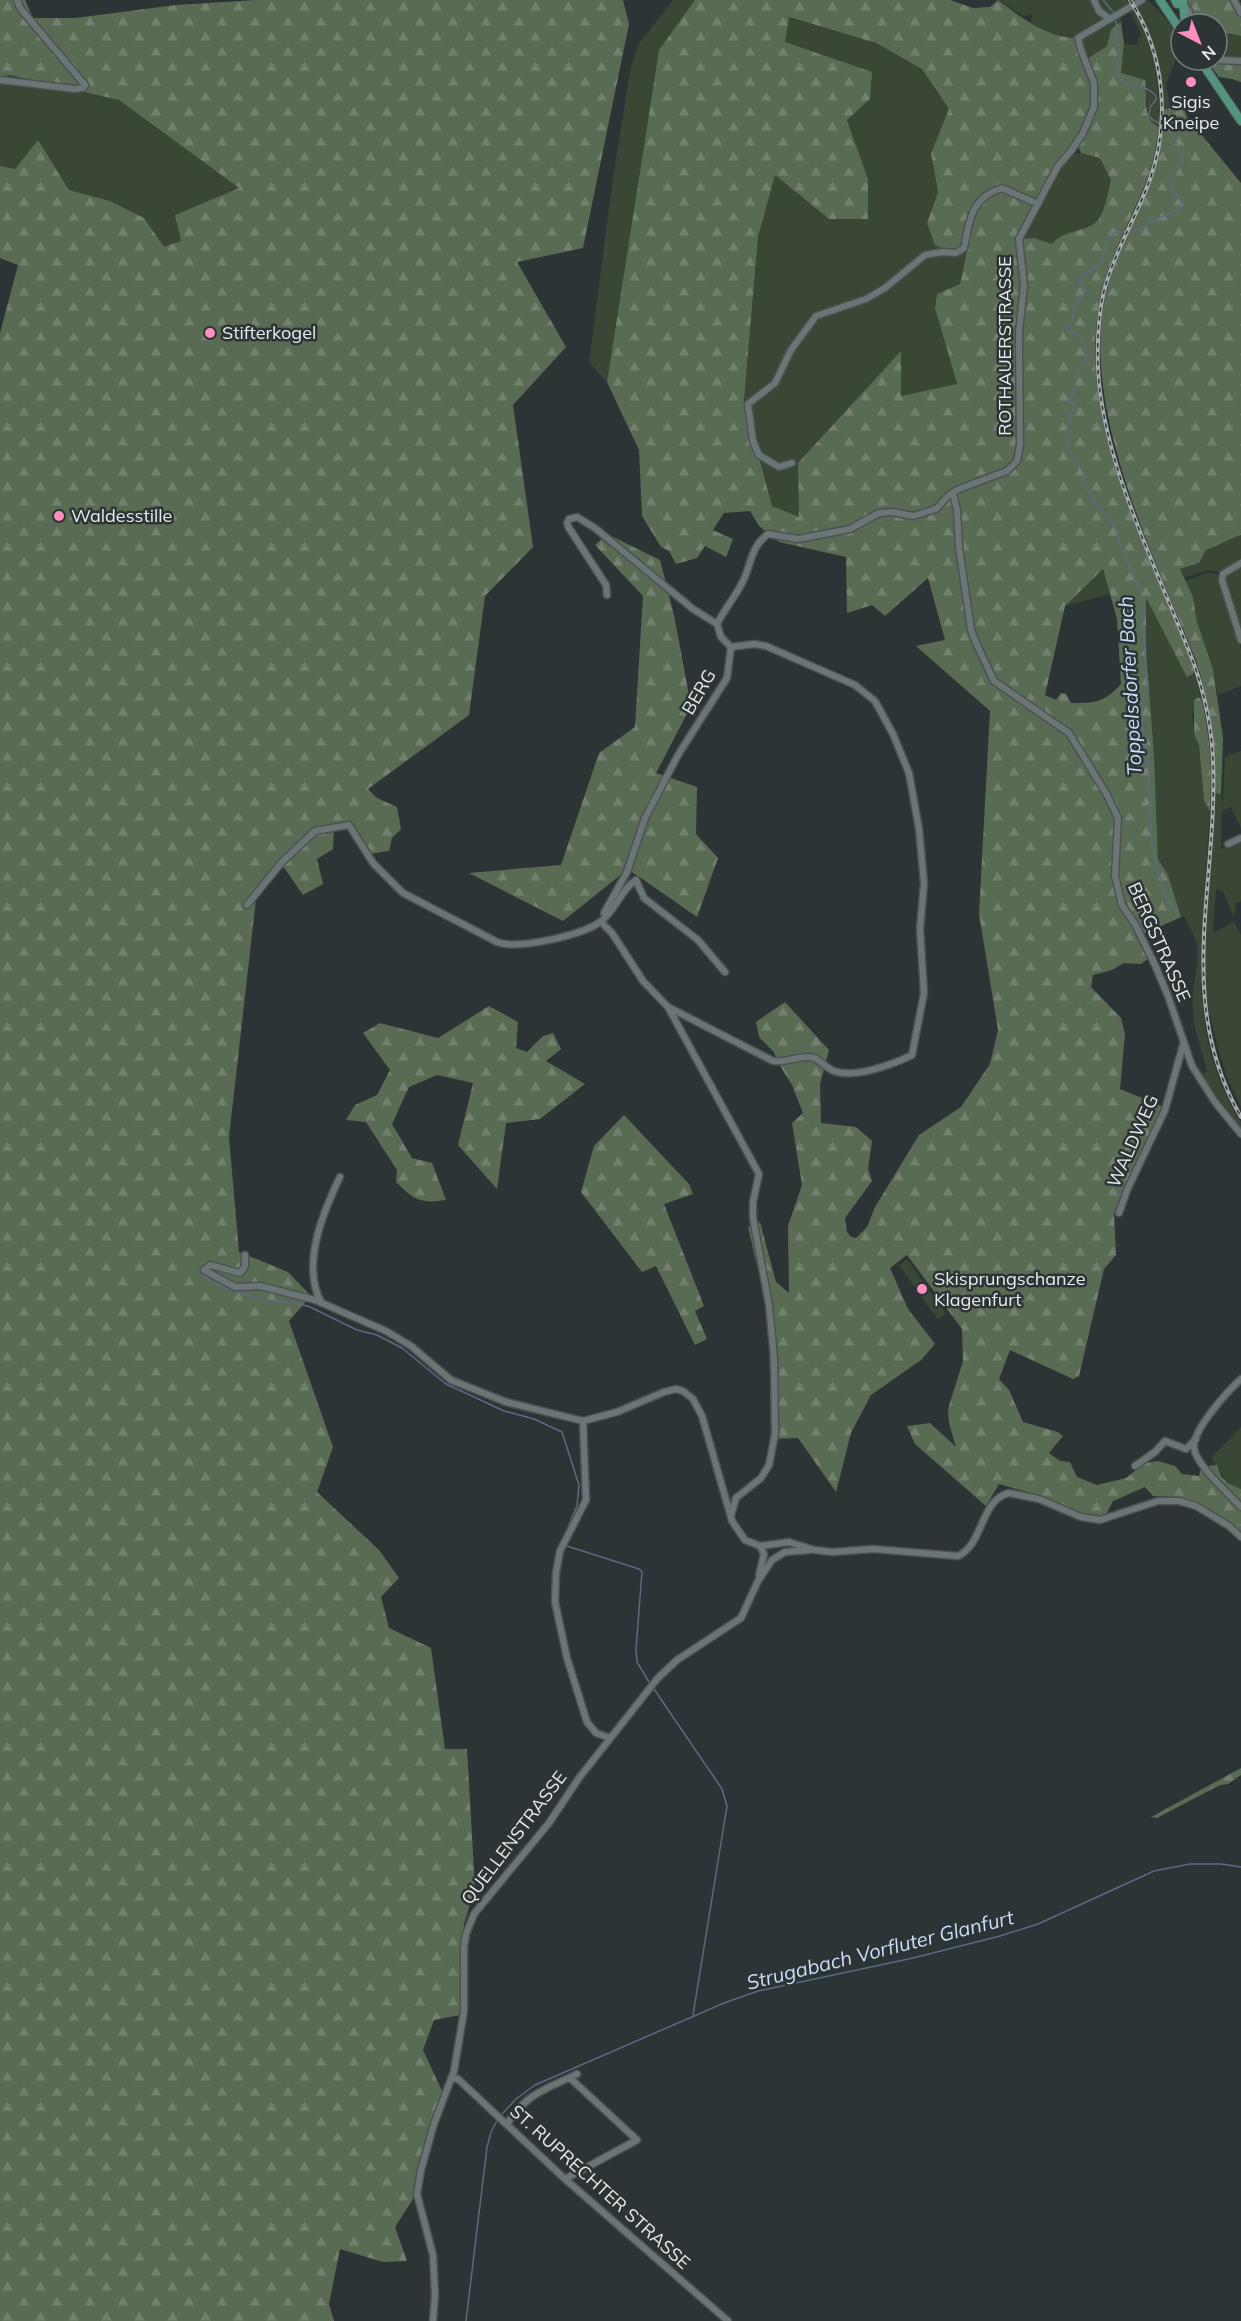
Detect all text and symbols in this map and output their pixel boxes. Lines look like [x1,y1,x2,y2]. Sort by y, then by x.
north arrow [1169,12,1229,72]
text: N [1198,42,1220,65]
marker: Sigis Kneipe [1184,75,1198,89]
place label: Sigis Kneipe [1163,90,1219,134]
street label: ROTHAUERSTRASSE [993,256,1016,436]
place label: Stifterkogel [222,321,316,344]
marker: Stifterkogel [203,326,217,340]
place label: Waldesstille [71,504,172,527]
marker: Waldesstille [52,509,66,523]
water label: Toppelsdorfer Bach [1112,596,1147,776]
street label: BERG [677,665,721,718]
street label: BERGSTRASSE [1123,878,1196,1005]
street label: WALDWEG [1102,1091,1163,1191]
place label: Skisprungschanze Klagenfurt [934,1267,1086,1311]
marker: Skisprungschanze Klagenfurt [915,1282,929,1296]
street label: QUELLENSTRASSE [456,1766,571,1909]
water label: Strugabach Vorfluter Glanfurt [744,1904,1017,1995]
street label: ST. RUPRECHTER STRASSE [505,2100,695,2274]

